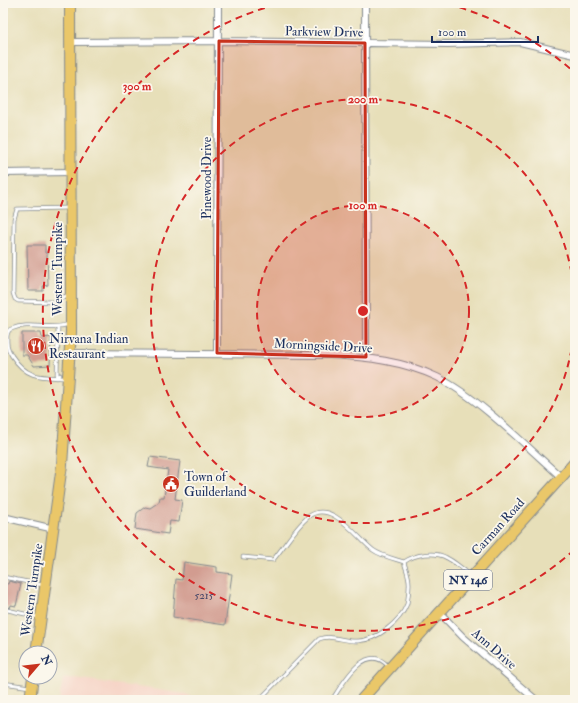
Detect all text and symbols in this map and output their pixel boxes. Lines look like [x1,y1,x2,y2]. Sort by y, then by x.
scale bar [432,18,538,44]
street label: Parkview Drive [285,23,364,41]
text: 100 m [438,25,467,40]
text: 300 m [123,79,152,94]
text: 200 m [348,92,379,107]
street label: Pinewood Drive [199,136,215,219]
text: 100 m [349,198,378,213]
street label: Western Turnpike [50,222,67,317]
centre of rings [356,304,370,318]
place label: Nirvana Indian Restaurant [49,331,129,362]
street label: Morningside Drive [273,335,373,357]
restaurant icon: Nirvana Indian Restaurant [26,336,46,356]
place label: Town of Guilderland [184,469,247,500]
public building icon: Town of Guilderland [161,474,181,494]
street label: Carman Road [468,495,528,559]
street label: Western Turnpike [17,542,48,639]
road number: NY 146 [444,570,492,590]
house number: 5215 [194,589,214,602]
street label: Ann Drive [468,625,520,673]
north arrow [18,645,58,685]
text: N [38,652,55,669]

